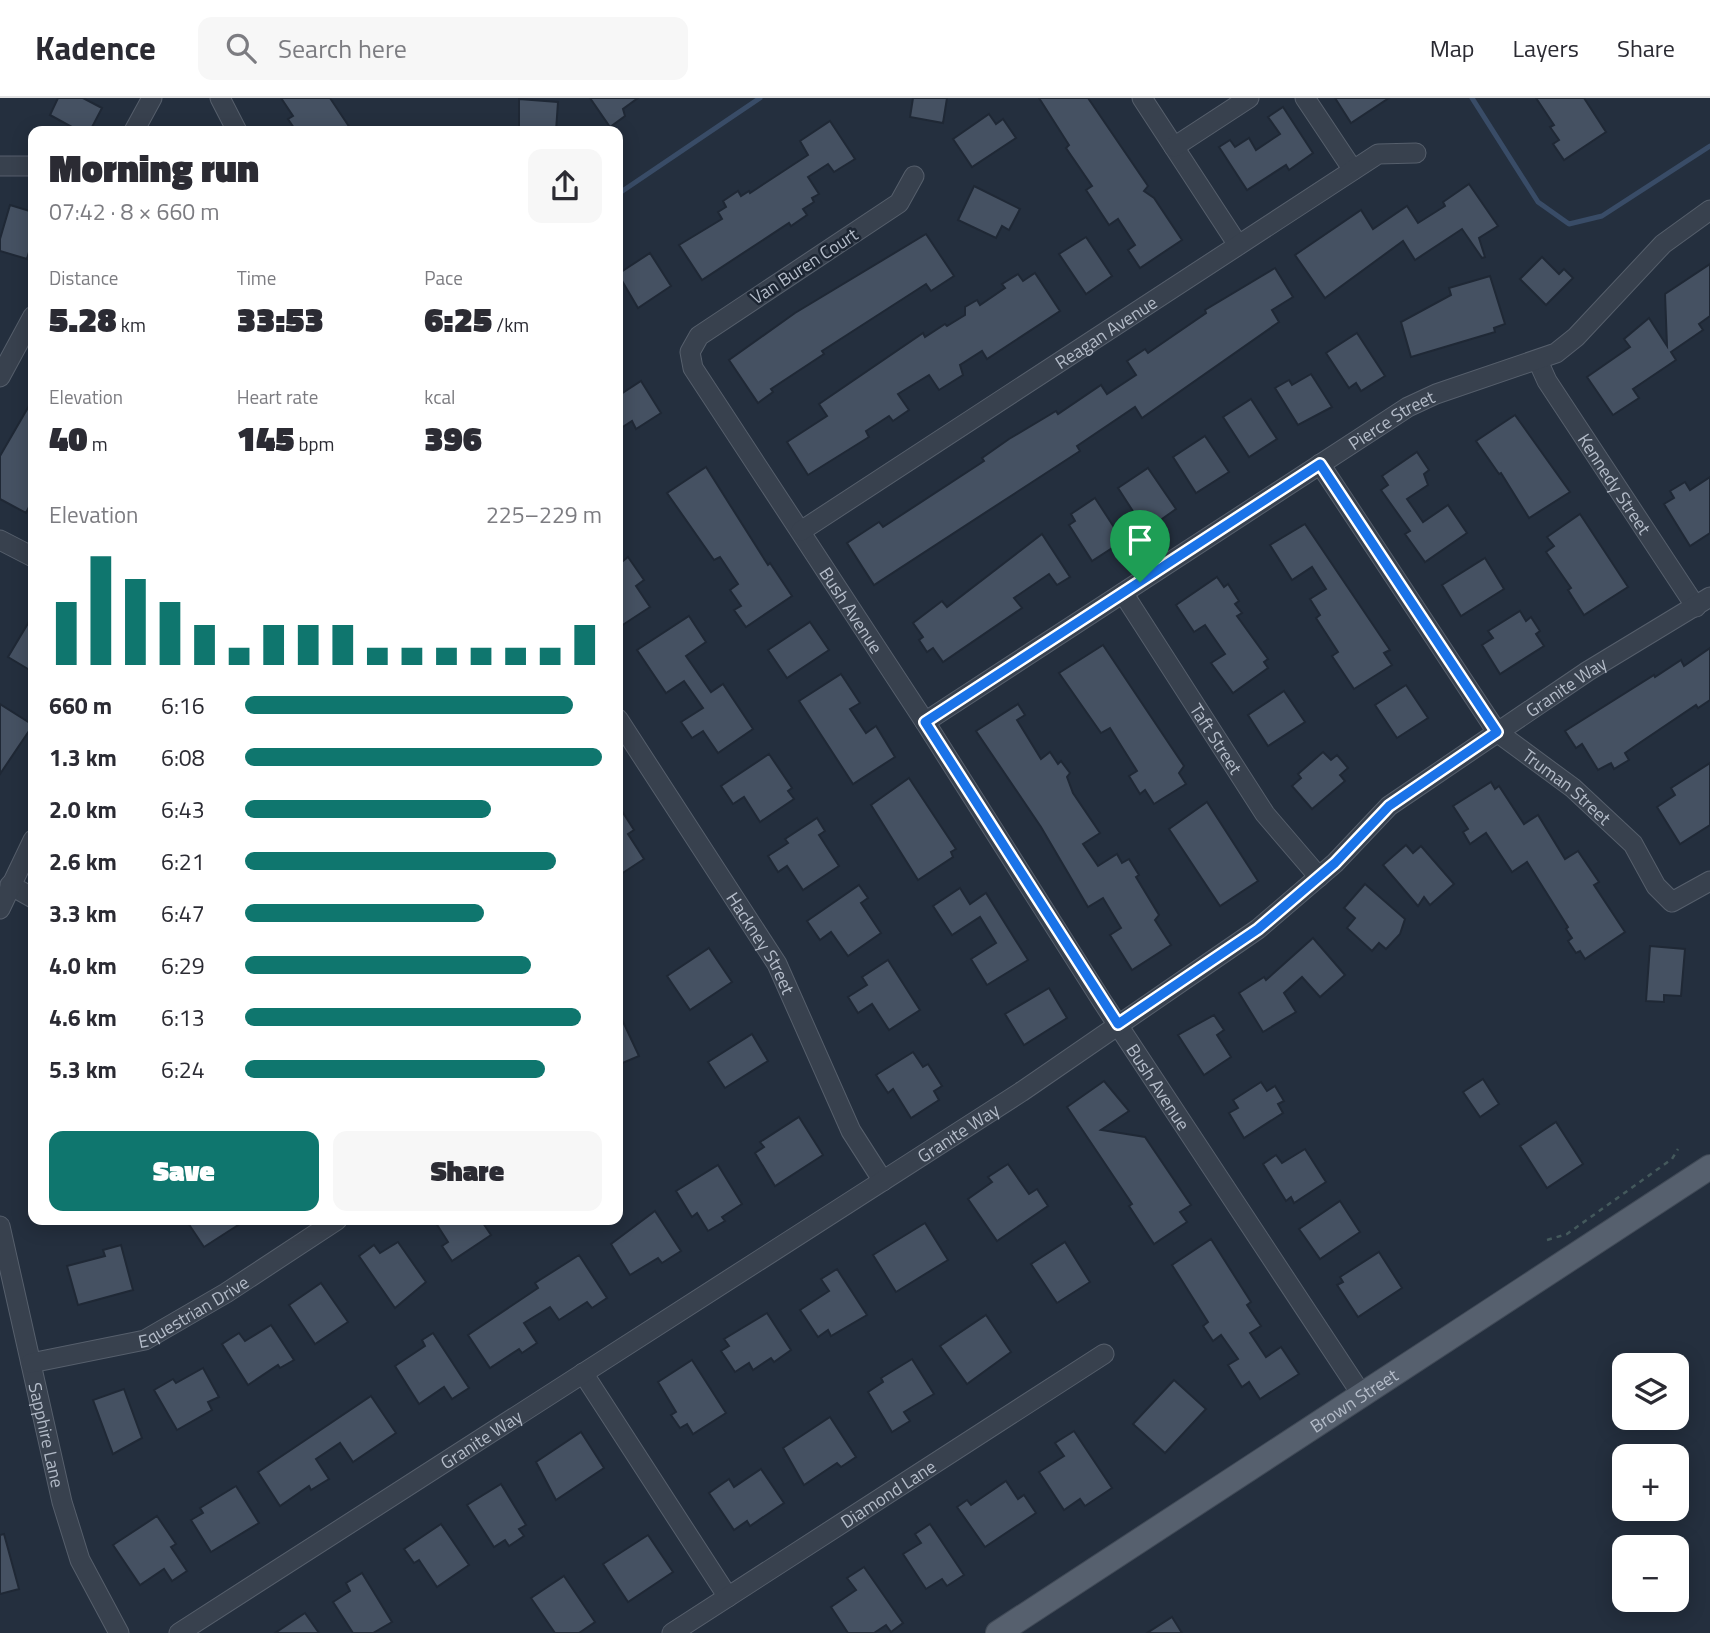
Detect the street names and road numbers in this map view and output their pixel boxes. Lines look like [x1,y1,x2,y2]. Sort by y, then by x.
street label: Van Buren Court [745,221,864,311]
street label: Reagan Avenue [1049,289,1162,375]
street label: Pierce Street [1343,383,1440,456]
street label: Kennedy Street [1571,428,1658,540]
street label: Bush Avenue [813,561,890,659]
street label: Granite Way [1520,649,1612,723]
street label: Taft Street [1184,698,1250,780]
street label: Truman Street [1517,742,1618,831]
street label: Hackney Street [720,886,802,999]
street label: Bush Avenue [1120,1038,1197,1135]
street label: Granite Way [912,1096,1005,1169]
street label: Equestrian Drive [136,1268,254,1355]
street label: Brown Street [1304,1361,1404,1439]
street label: Sapphire Lane [22,1380,72,1490]
street label: Granite Way [435,1402,528,1475]
street label: Diamond Lane [835,1453,941,1534]

